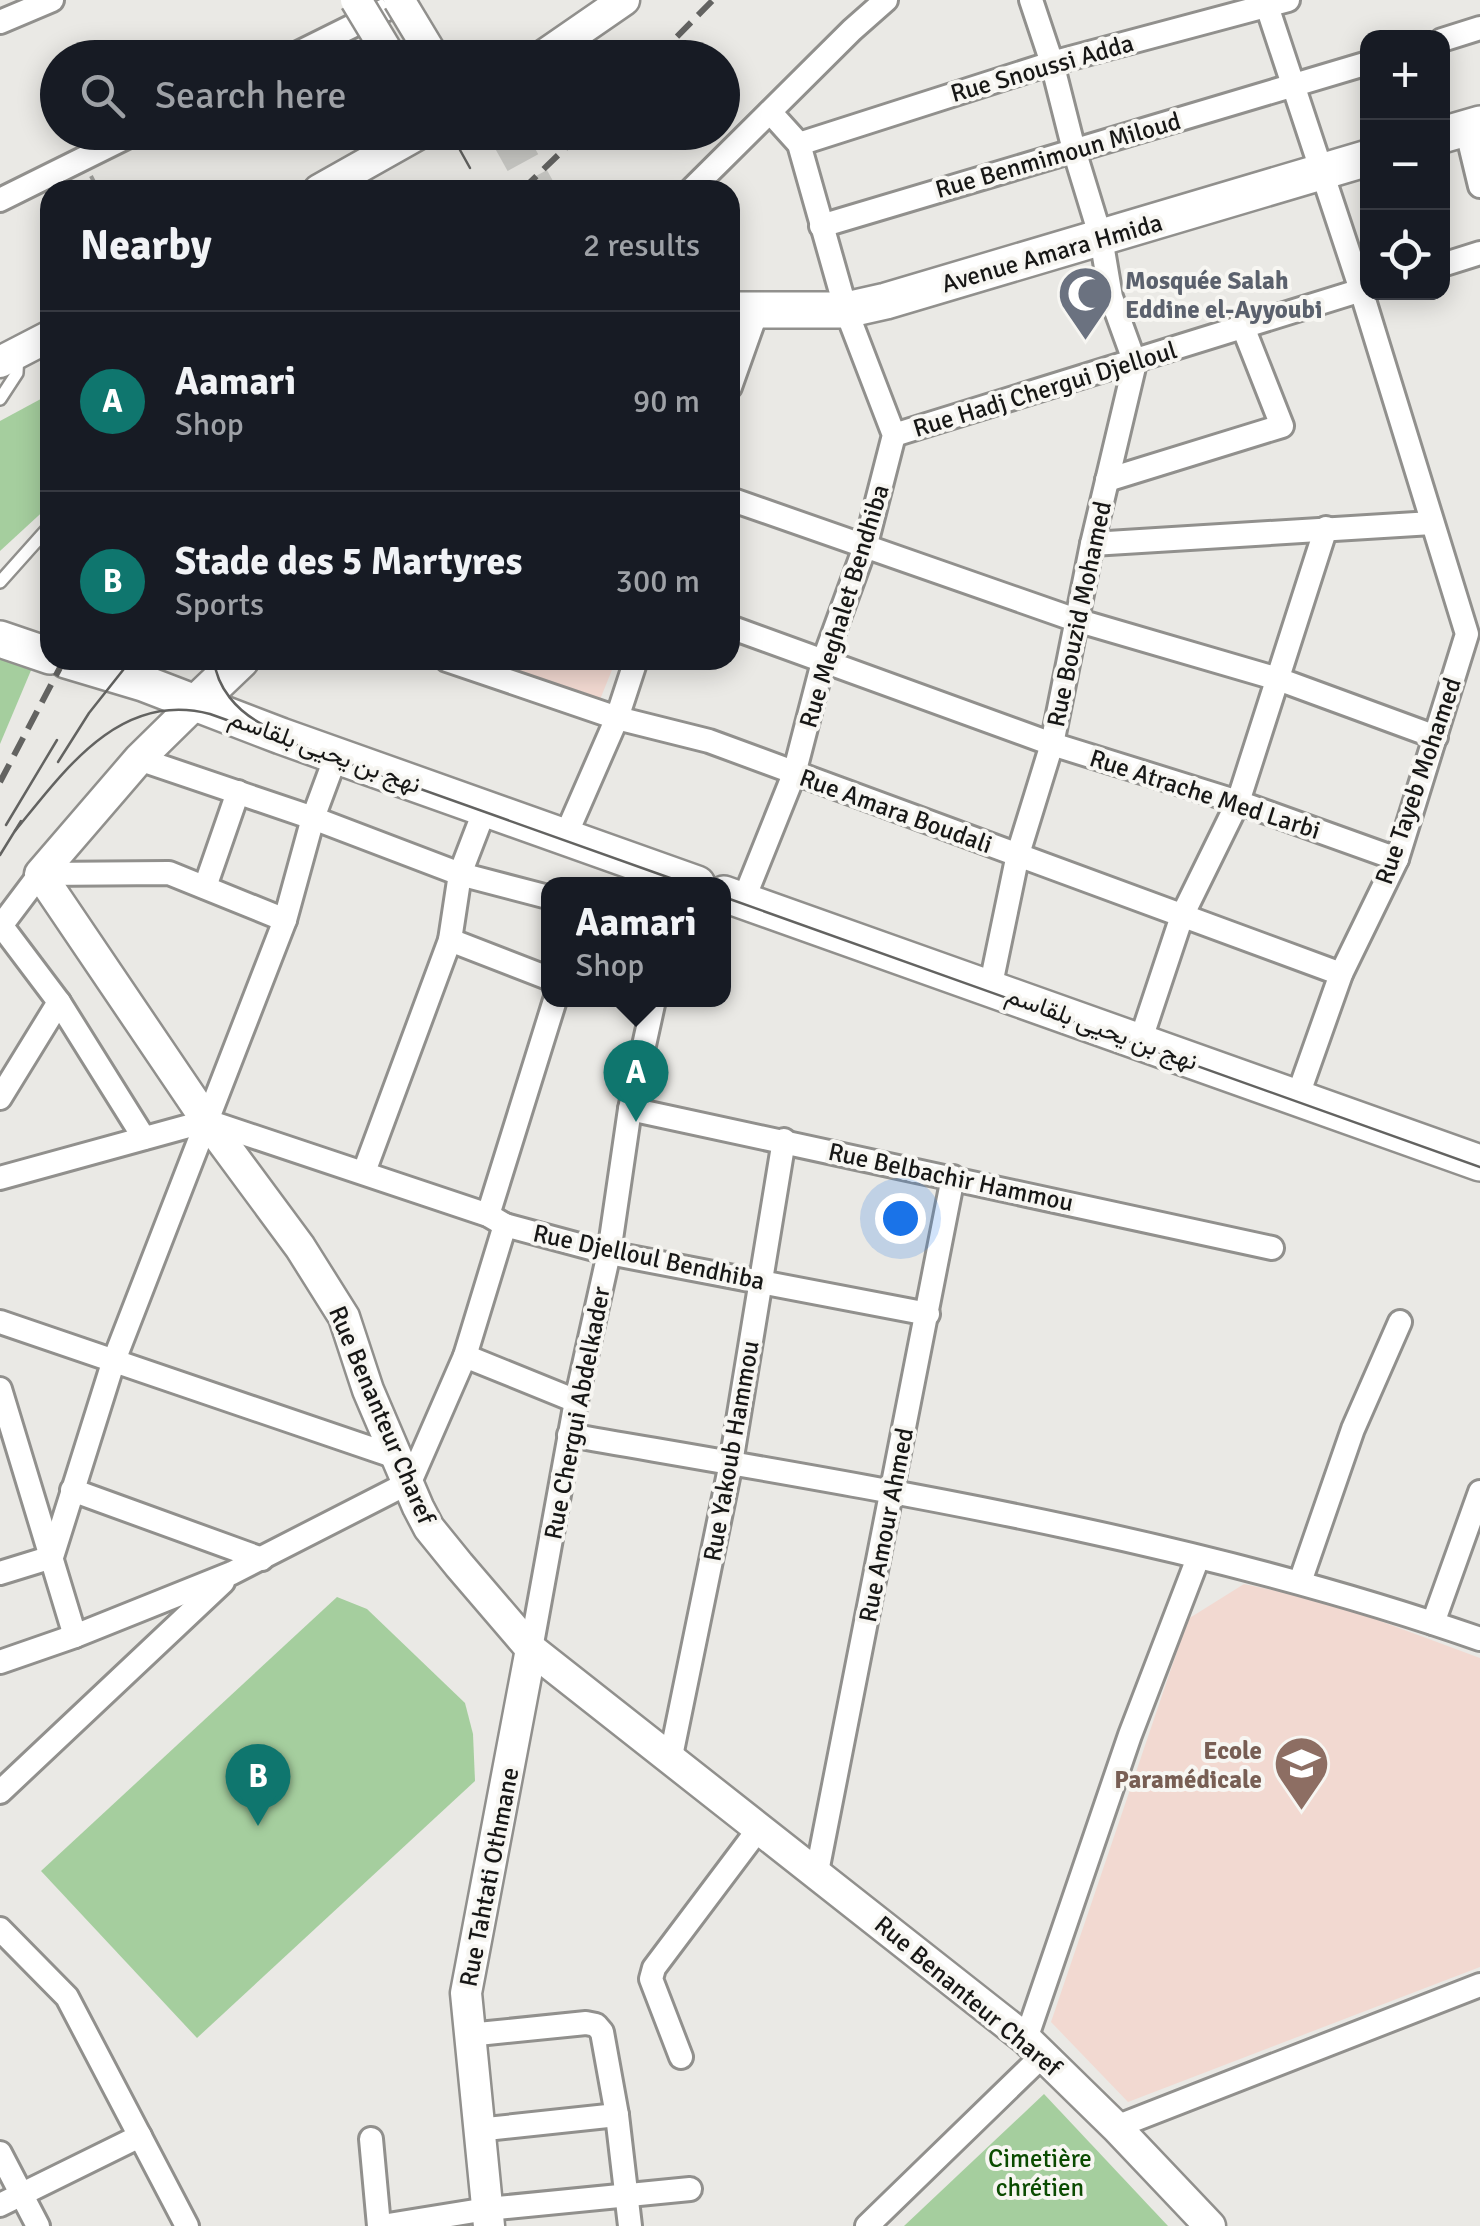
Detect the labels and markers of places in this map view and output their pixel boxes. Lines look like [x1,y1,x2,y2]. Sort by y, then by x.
mosque icon: Mosquée Salah Eddine el-Ayyoubi [1056,264,1116,343]
place label: Mosquée Salah Eddine el-Ayyoubi [1125,265,1322,325]
pin: A [604,1040,668,1122]
school or university icon: Ecole Paramédicale [1271,1734,1331,1813]
place label: Ecole Paramédicale [1114,1735,1262,1795]
pin: B [226,1744,290,1826]

